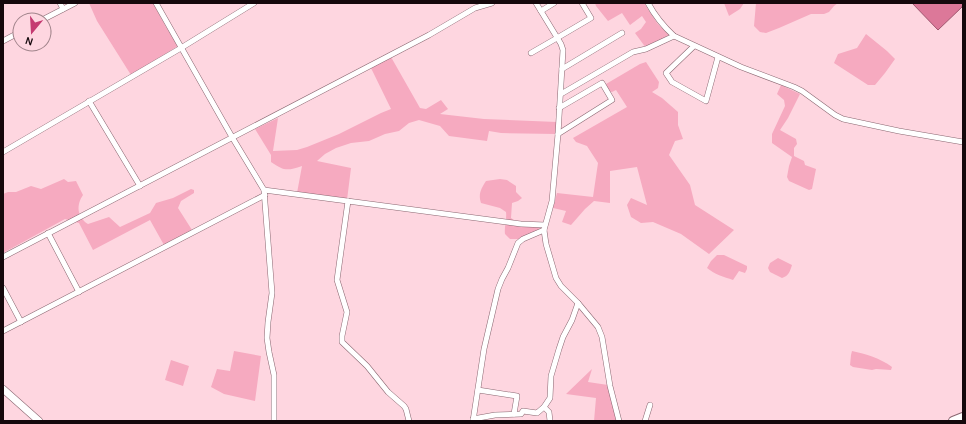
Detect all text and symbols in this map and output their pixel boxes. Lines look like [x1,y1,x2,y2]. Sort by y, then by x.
north arrow [12,12,52,52]
text: N [23,34,35,48]

